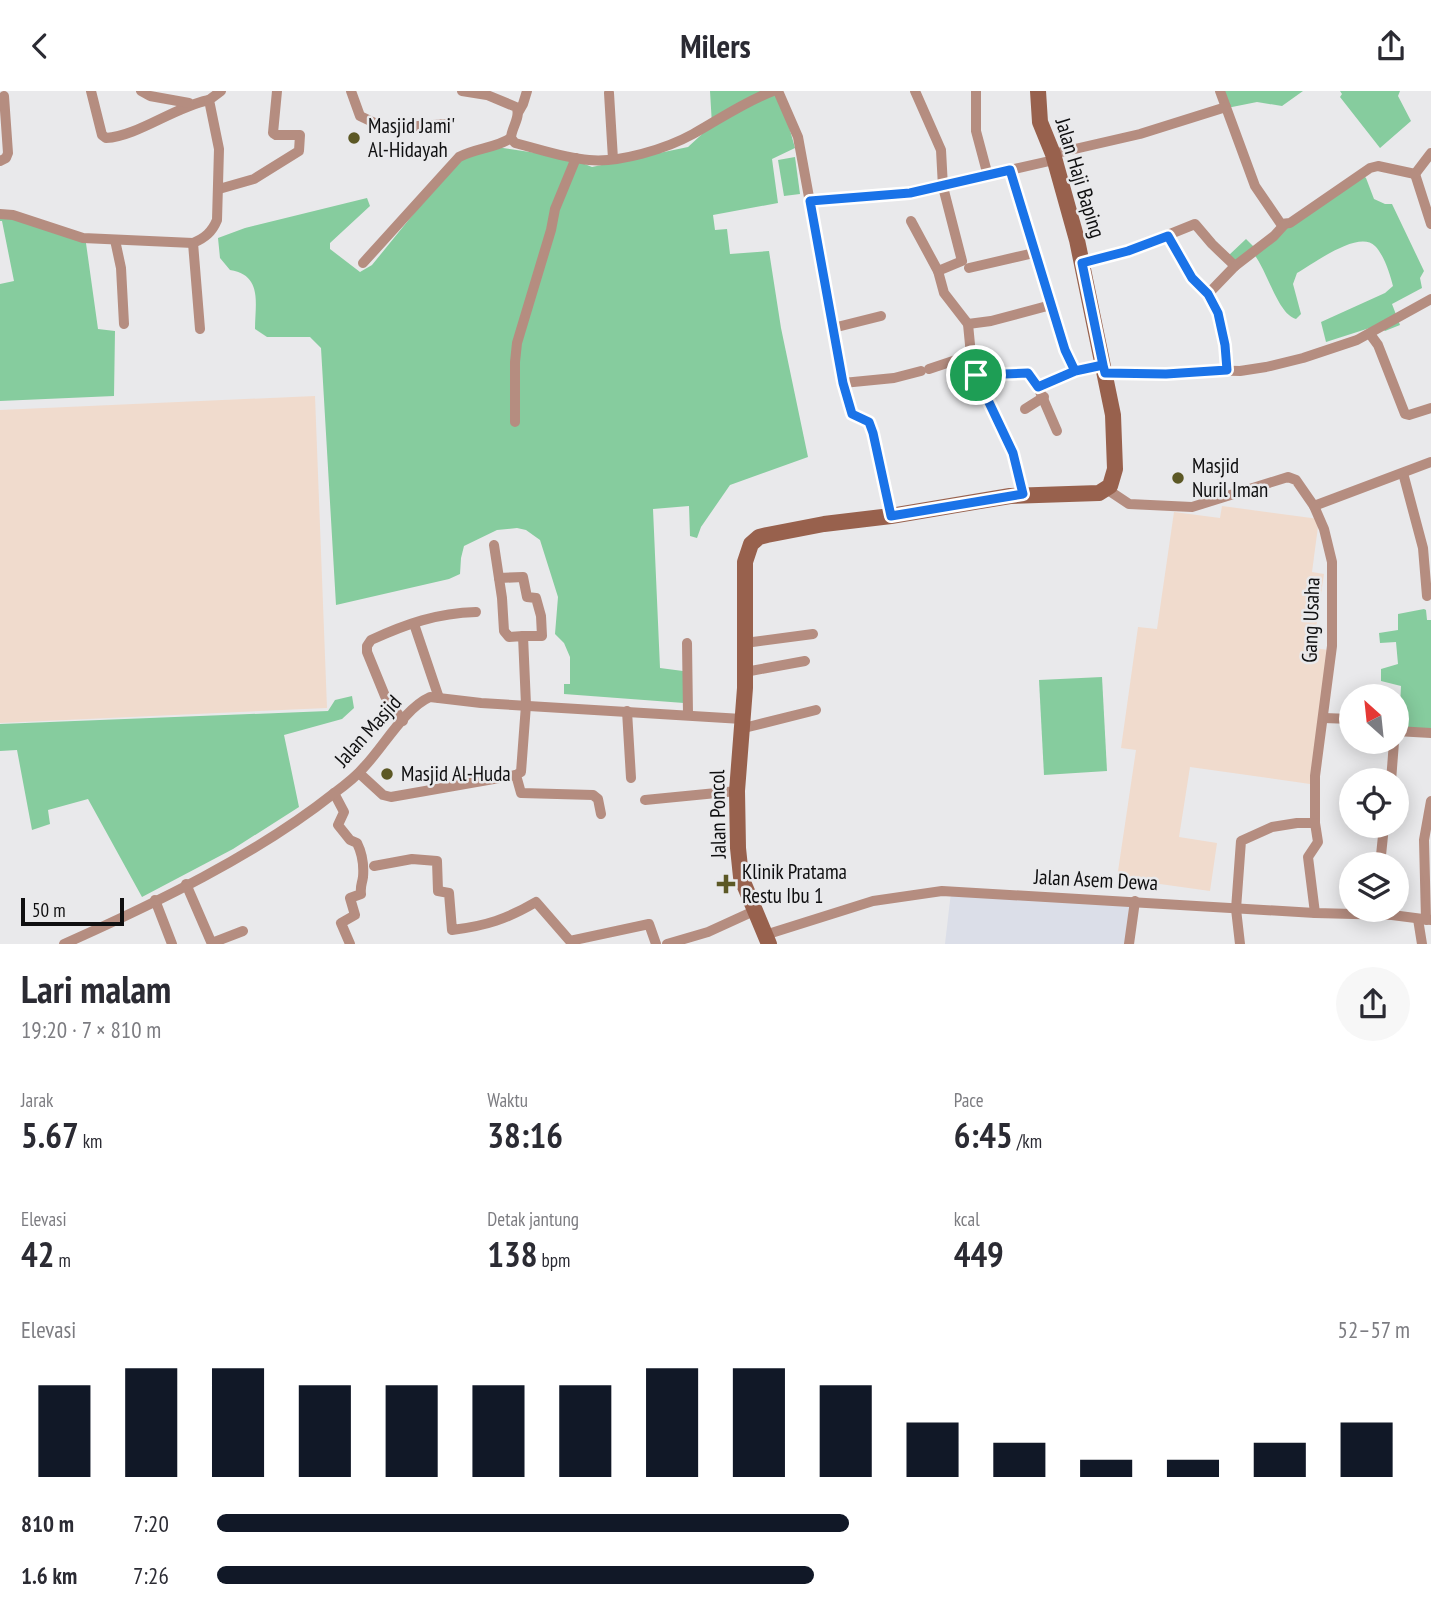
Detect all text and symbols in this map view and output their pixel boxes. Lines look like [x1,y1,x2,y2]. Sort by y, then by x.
text: Milers [680,25,751,67]
icon: back [21,27,59,65]
icon: share [1372,27,1410,65]
place label: Masjid Jami' Al-Hidayah [368,112,455,163]
street label: Jalan Haji Baping [1049,114,1111,241]
marker: Masjid Jami' Al-Hidayah [346,130,362,146]
pin [946,345,1006,405]
icon: arrive [957,356,995,394]
place label: Masjid Nuril Iman [1192,452,1268,503]
marker: Masjid Nuril Iman [1170,470,1186,486]
street label: Gang Usaha [1296,577,1325,663]
north arrow [1339,684,1409,754]
map controls [1339,684,1409,922]
street label: Jalan Masjid [328,689,407,773]
place label: Masjid Al-Huda [401,760,511,787]
marker: Masjid Al-Huda [379,766,395,782]
button: locate [1339,768,1409,838]
street label: Jalan Poncol [703,769,732,860]
button: layers [1339,852,1409,922]
place label: Klinik Pratama Restu Ibu 1 [742,858,847,909]
street label: Jalan Asem Dewa [1032,863,1159,896]
marker: Klinik Pratama Restu Ibu 1 [716,874,736,894]
scale bar [21,895,124,927]
text: 50 m [32,898,66,922]
text: Lari malam [21,964,171,1013]
button: share [1336,967,1410,1041]
text: 19:20 · 7 × 810 m [21,1015,161,1044]
text: Jarak [21,1088,53,1112]
text: Waktu [487,1088,528,1112]
text: Pace [954,1088,984,1112]
text: 5.67 [21,1112,79,1158]
text: 38:16 [487,1112,563,1158]
text: 6:45 [954,1112,1013,1158]
text: km [79,1129,102,1153]
text: /km [1013,1129,1042,1153]
text: Elevasi [21,1207,67,1231]
text: Detak jantung [487,1207,579,1231]
text: kcal [954,1207,980,1231]
text: 42 [21,1231,54,1277]
text: 138 [487,1231,538,1277]
text: 449 [954,1231,1004,1277]
text: m [54,1248,71,1272]
text: bpm [538,1248,570,1272]
text: Elevasi [21,1315,76,1344]
text: 52–57 m [1338,1315,1410,1344]
text: 810 m [21,1509,74,1538]
text: 7:20 [133,1509,169,1538]
text: 1.6 km [21,1561,77,1590]
text: 7:26 [133,1561,169,1590]

